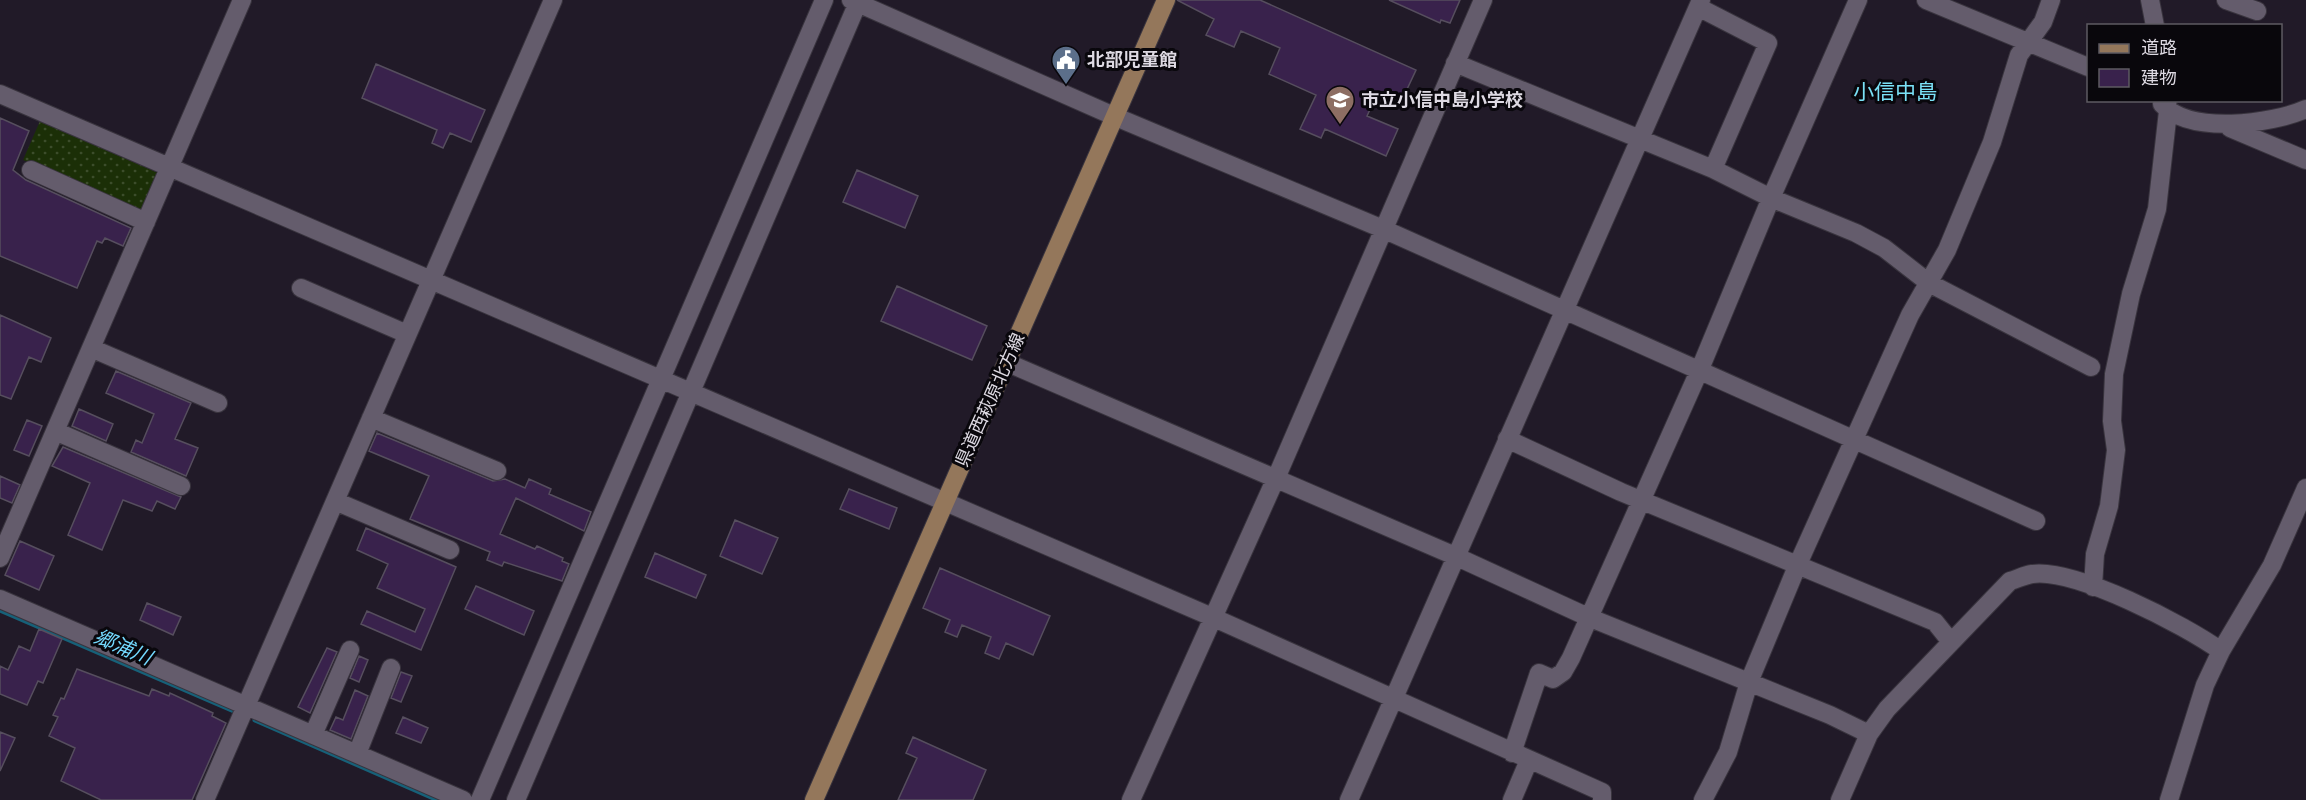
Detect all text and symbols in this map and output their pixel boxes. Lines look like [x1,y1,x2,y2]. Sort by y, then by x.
legend [2087,24,2282,102]
text: 道路 [2141,34,2177,61]
public building icon: 北部児童館 [1050,44,1082,86]
place label: 北部児童館 [1087,46,1177,73]
text: 建物 [2141,64,2177,91]
district label: 小信中島 [1853,75,1937,107]
school or university icon: 市立小信中島小学校 [1324,84,1356,126]
place label: 市立小信中島小学校 [1361,86,1523,113]
street label: 県道西萩原北方線 [948,329,1031,471]
water label: 郷浦川 [90,621,159,673]

